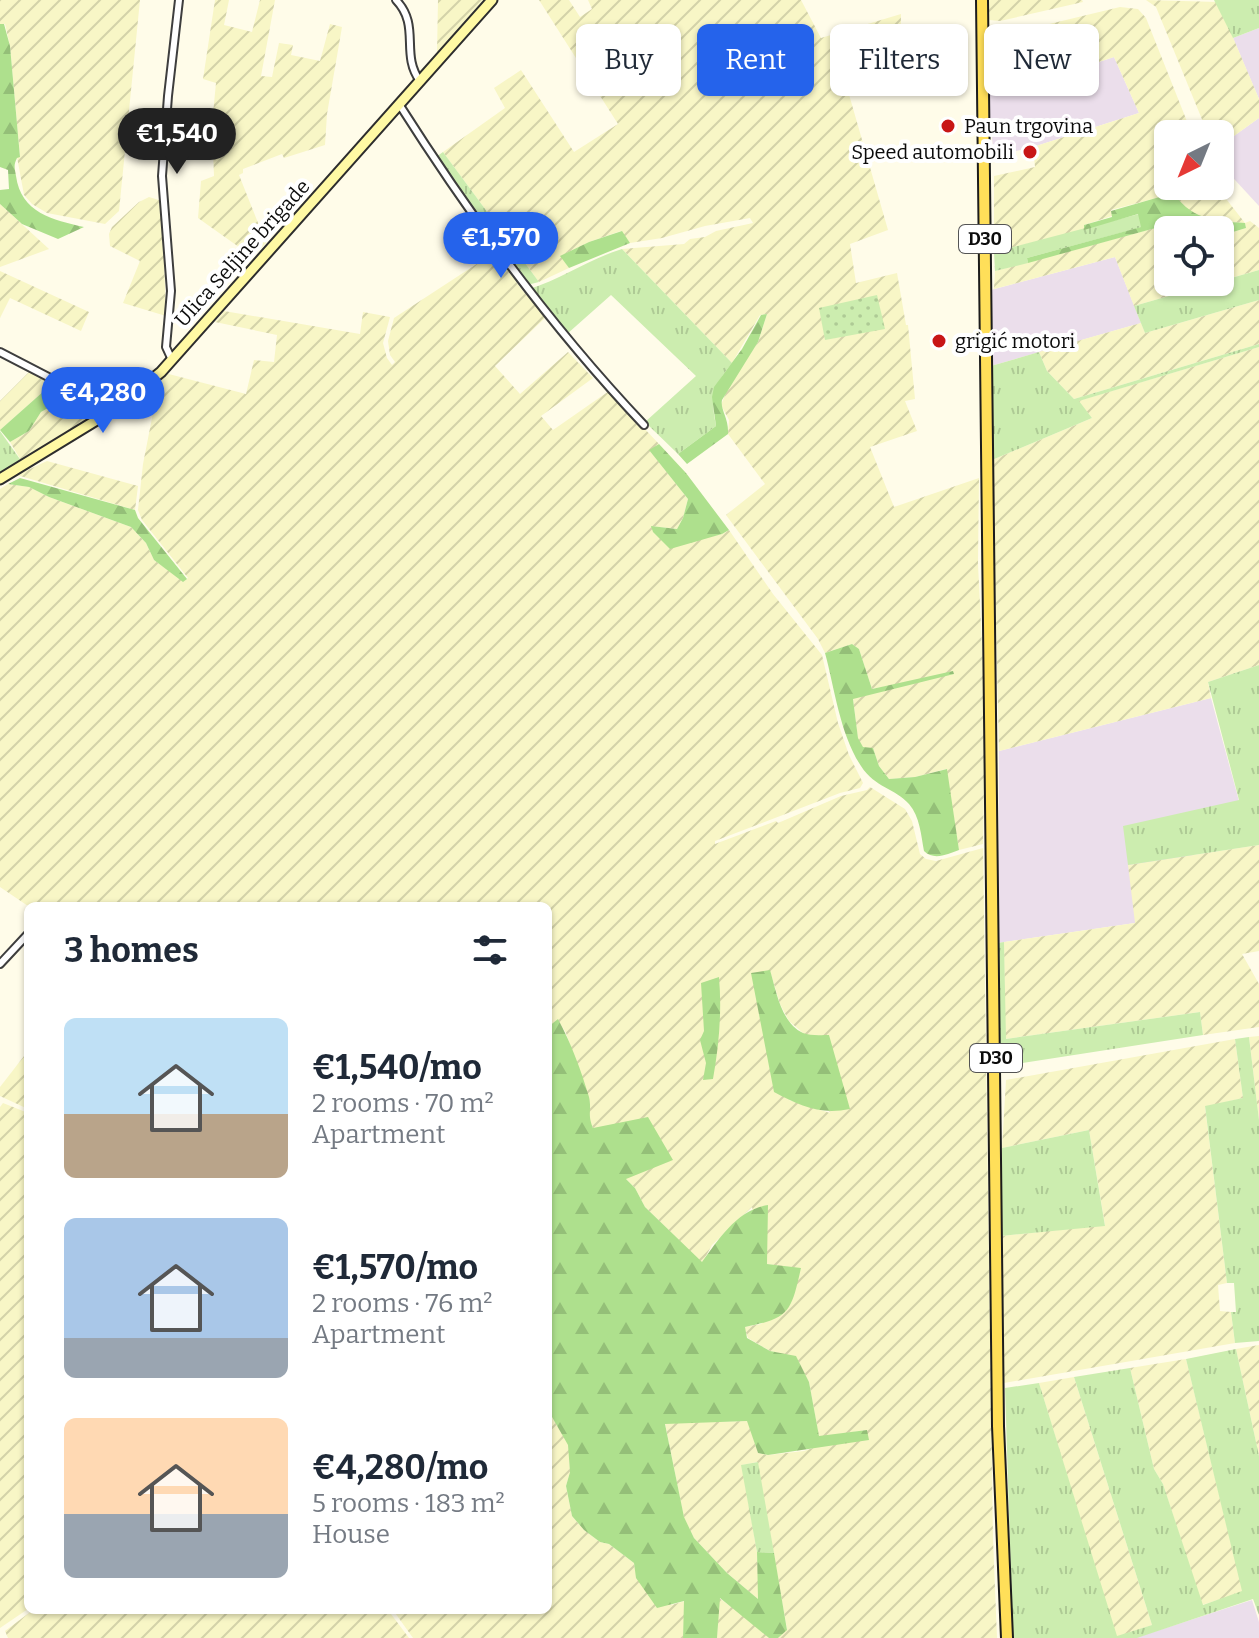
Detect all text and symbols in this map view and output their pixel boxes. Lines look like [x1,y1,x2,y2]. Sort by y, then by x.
chip: Buy [576,24,681,96]
chip: Rent [697,24,814,96]
chip: Filters [830,24,968,96]
chip: New [984,24,1099,96]
pin: €1,540 [112,108,242,176]
place label: Paun trgovina [964,114,1093,138]
marker: Paun trgovina [939,117,957,135]
text: €1,540 [136,118,218,149]
north arrow [1154,120,1234,200]
map controls [1154,120,1234,296]
place label: Speed automobili [851,140,1014,164]
marker: Speed automobili [1021,143,1039,161]
street label: Ulica Seljine brigade [170,174,315,332]
pin: €1,570 [436,212,566,280]
button: locate [1154,216,1234,296]
text: €1,570 [461,222,541,253]
road number: D30 [959,225,1011,253]
place label: grigić motori [955,329,1075,353]
marker: grigić motori [930,332,948,350]
pin: €4,280 [38,367,168,435]
text: €4,280 [59,377,147,408]
icon: filters [468,928,512,972]
text: 3 homes [64,930,199,971]
road number: D30 [970,1044,1022,1072]
text: €1,540/mo [312,1047,482,1088]
icon: home [128,1050,224,1146]
text: 2 rooms · 70 m² [312,1088,494,1119]
text: Apartment [312,1119,445,1150]
text: €1,570/mo [312,1247,478,1288]
icon: home [128,1250,224,1346]
text: 2 rooms · 76 m² [312,1288,492,1319]
text: Apartment [312,1319,445,1350]
text: €4,280/mo [312,1447,488,1488]
icon: home [128,1450,224,1546]
text: 5 rooms · 183 m² [312,1488,505,1519]
text: House [312,1519,390,1550]

